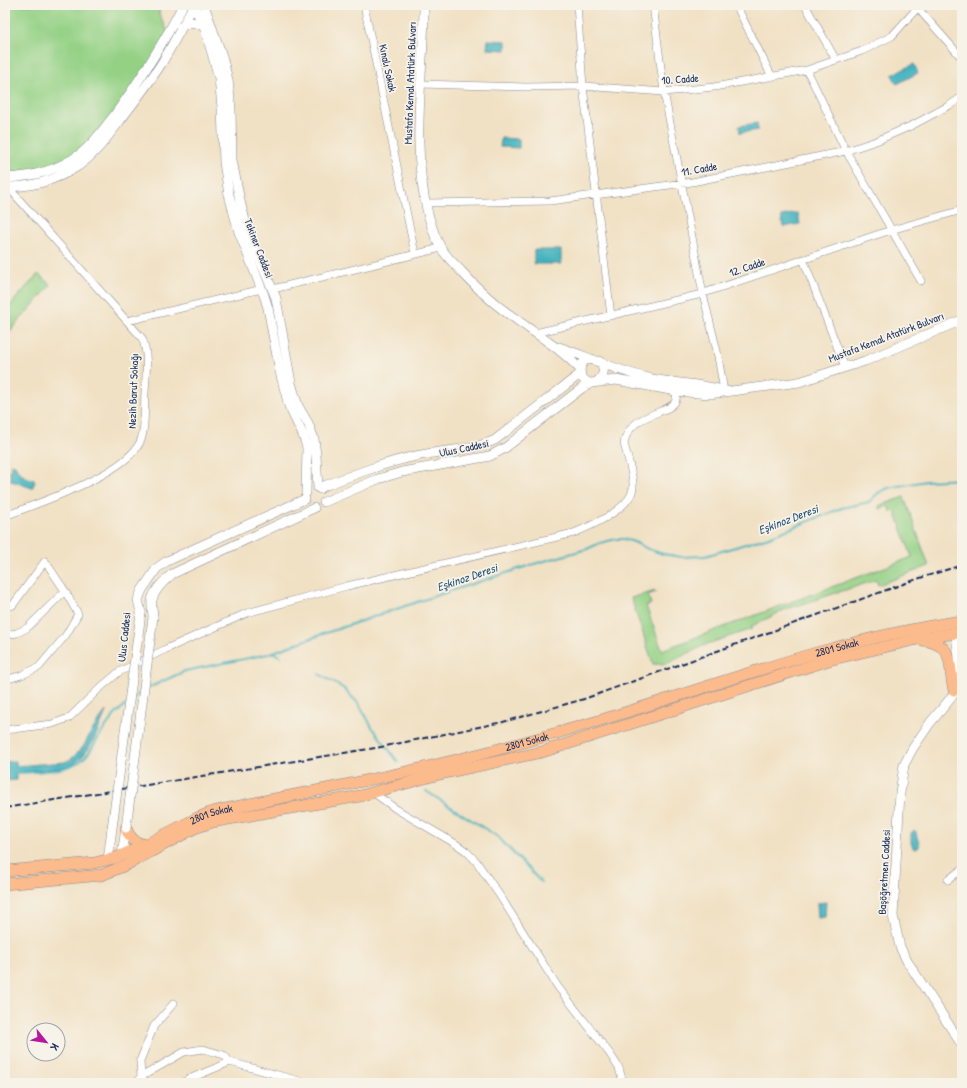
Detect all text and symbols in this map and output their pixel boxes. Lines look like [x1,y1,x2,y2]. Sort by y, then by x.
street label: Mustafa Kemal Atatürk Bulvarı [401,21,419,145]
street label: Kınalı Sokak [376,43,400,94]
street label: 10. Cadde [661,71,700,87]
street label: 11. Cadde [680,159,719,179]
street label: Tekiner Caddesi [241,216,277,280]
street label: 12. Cadde [727,254,768,280]
street label: Mustafa Kemal Atatürk Bulvarı [826,308,946,366]
street label: Nezih Barut Sokağı [125,353,141,429]
street label: Ulus Caddesi [438,436,490,460]
water label: Eşkinoz Deresi [756,499,822,538]
water label: Eşkinoz Deresi [434,558,501,595]
street label: Ulus Caddesi [114,611,134,663]
street label: 2801 Sokak [813,635,860,660]
street label: 2801 Sokak [504,729,550,754]
street label: 2801 Sokak [187,801,234,828]
street label: Başöğretmen Caddesi [875,829,893,915]
north arrow [26,1022,66,1062]
text: K [47,1041,62,1053]

